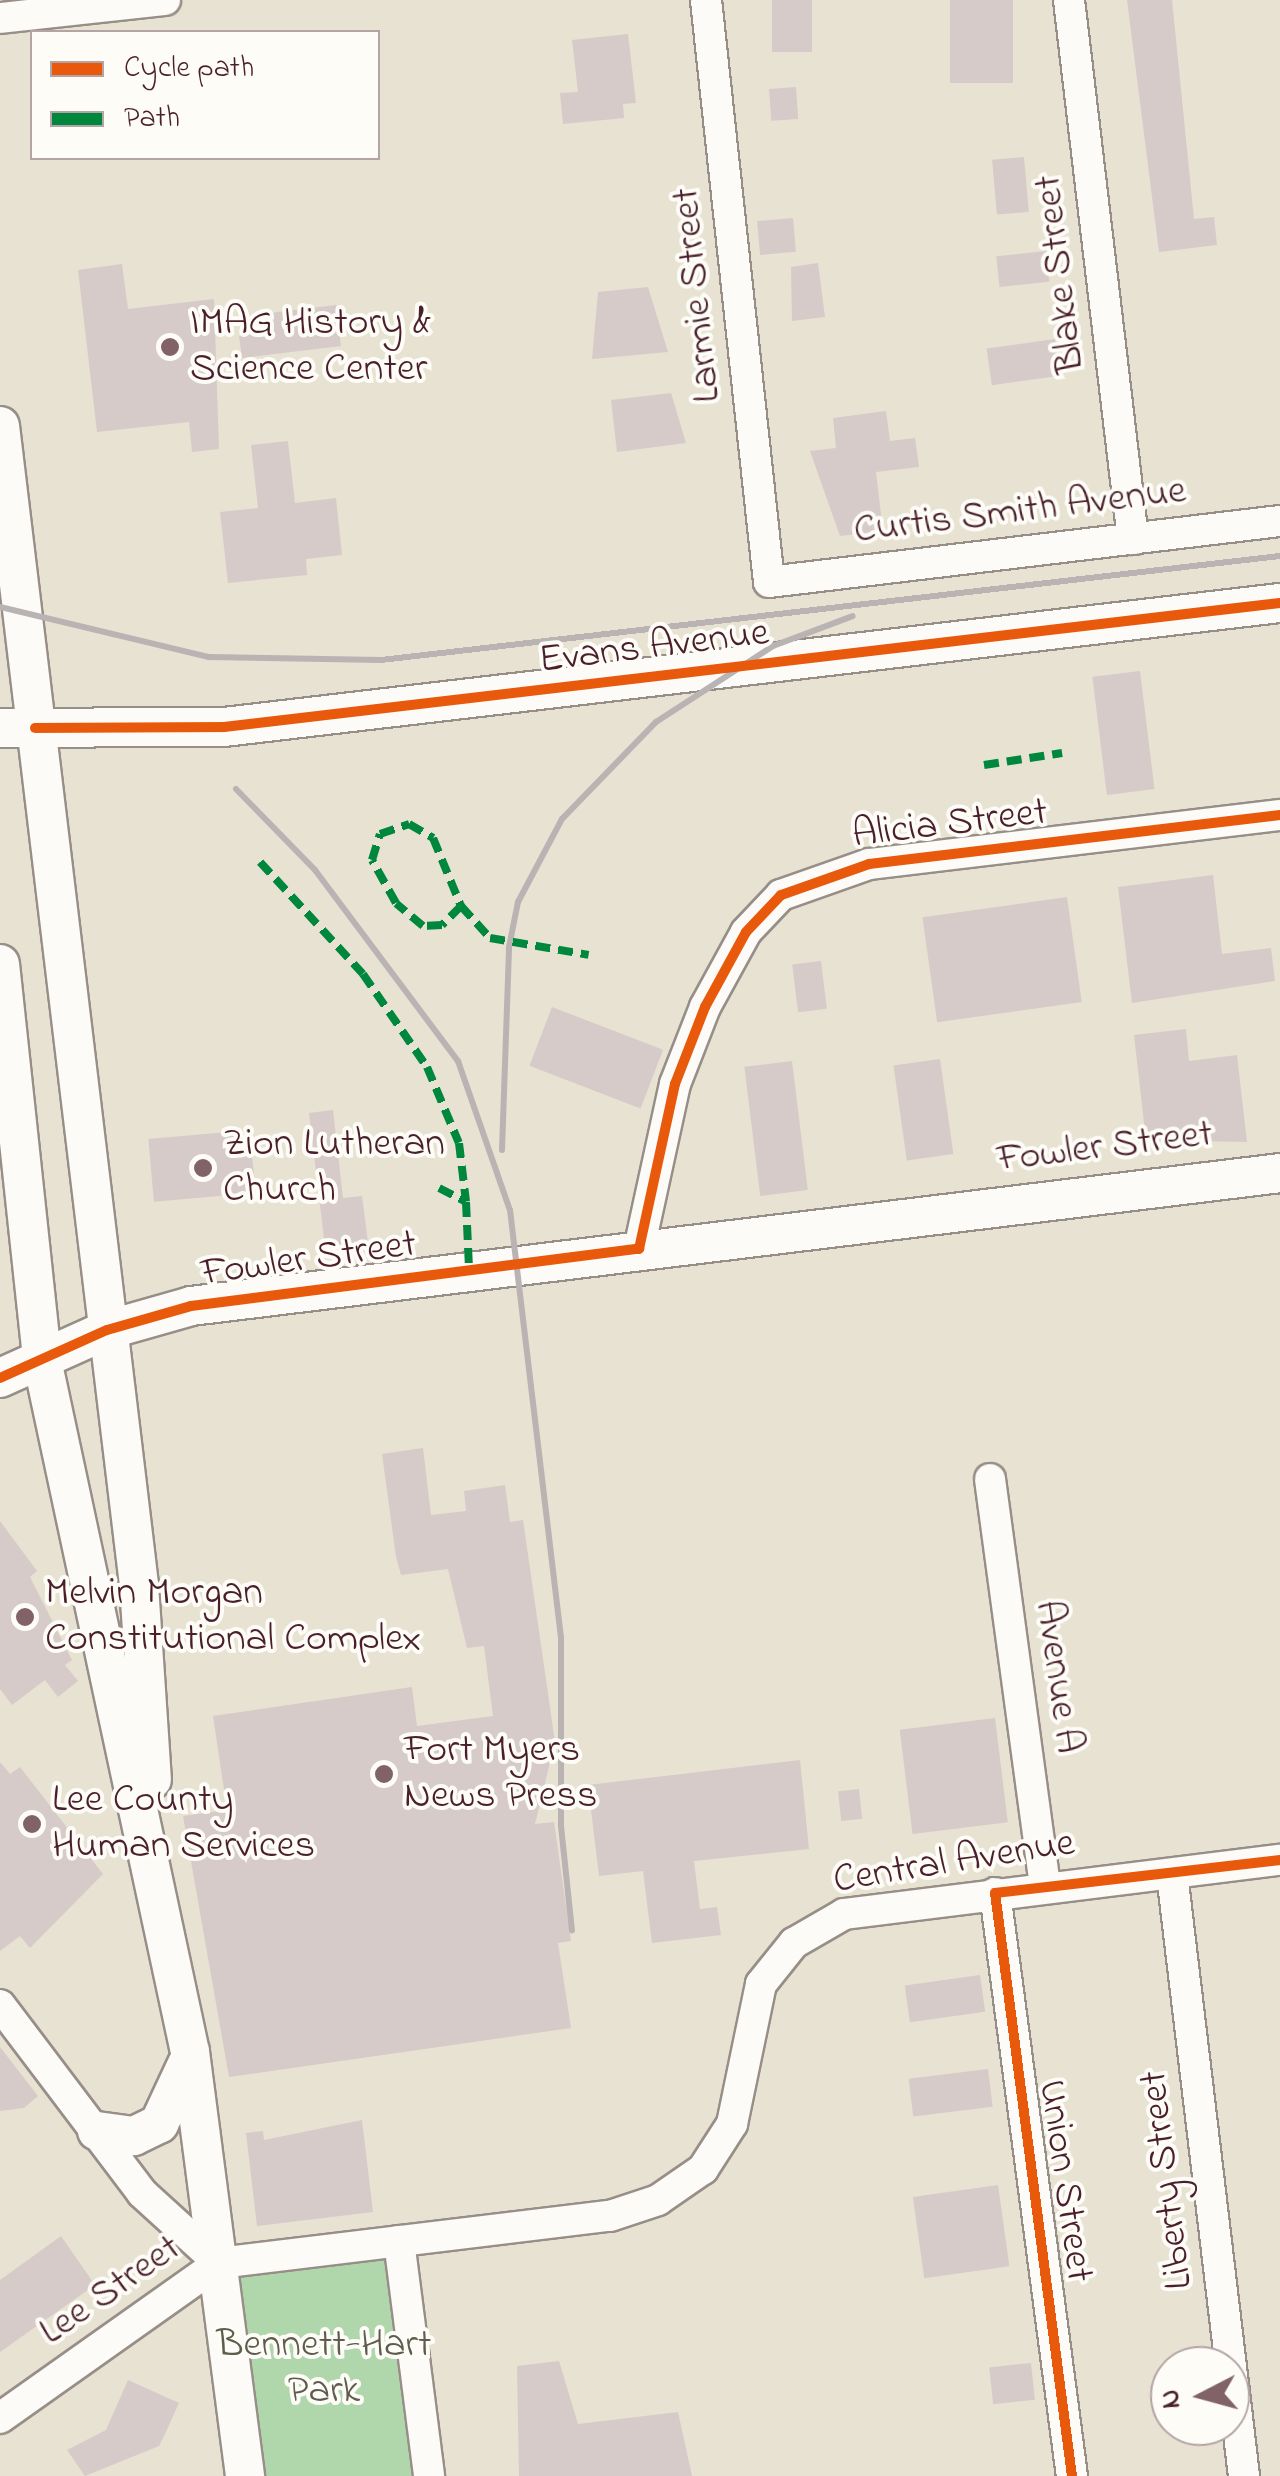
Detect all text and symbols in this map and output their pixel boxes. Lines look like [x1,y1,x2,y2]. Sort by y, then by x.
legend [30,30,380,160]
text: Cycle path [124,47,254,91]
text: Path [124,97,180,141]
street label: Blake Street [1025,172,1097,376]
street label: Larmie Street [663,185,733,405]
place label: IMAG History & Science Center [190,300,431,394]
marker: IMAG History & Science Center [159,336,181,358]
street label: Curtis Smith Avenue [851,468,1189,556]
street label: Evans Avenue [536,610,772,686]
street label: Alicia Street [850,789,1050,861]
street label: Fowler Street [995,1111,1215,1185]
place label: Zion Lutheran Church [223,1121,445,1215]
marker: Zion Lutheran Church [192,1157,214,1179]
street label: Fowler Street [199,1221,419,1299]
place label: Melvin Morgan Constitutional Complex [45,1570,421,1664]
street label: Avenue A [1023,1597,1091,1757]
marker: Melvin Morgan Constitutional Complex [14,1606,36,1628]
place label: Fort Myers News Press [404,1727,597,1821]
marker: Fort Myers News Press [373,1763,395,1785]
place label: Lee County Human Services [52,1777,315,1871]
marker: Lee County Human Services [21,1813,43,1835]
street label: Central Avenue [830,1820,1078,1906]
street label: Liberty Street [1131,2068,1205,2292]
street label: Union Street [1026,2077,1102,2285]
street label: Lee Street [31,2225,191,2357]
park label: Bennett-Hart Park [217,2322,431,2416]
north arrow [1150,2346,1250,2446]
text: N [1150,2387,1193,2411]

